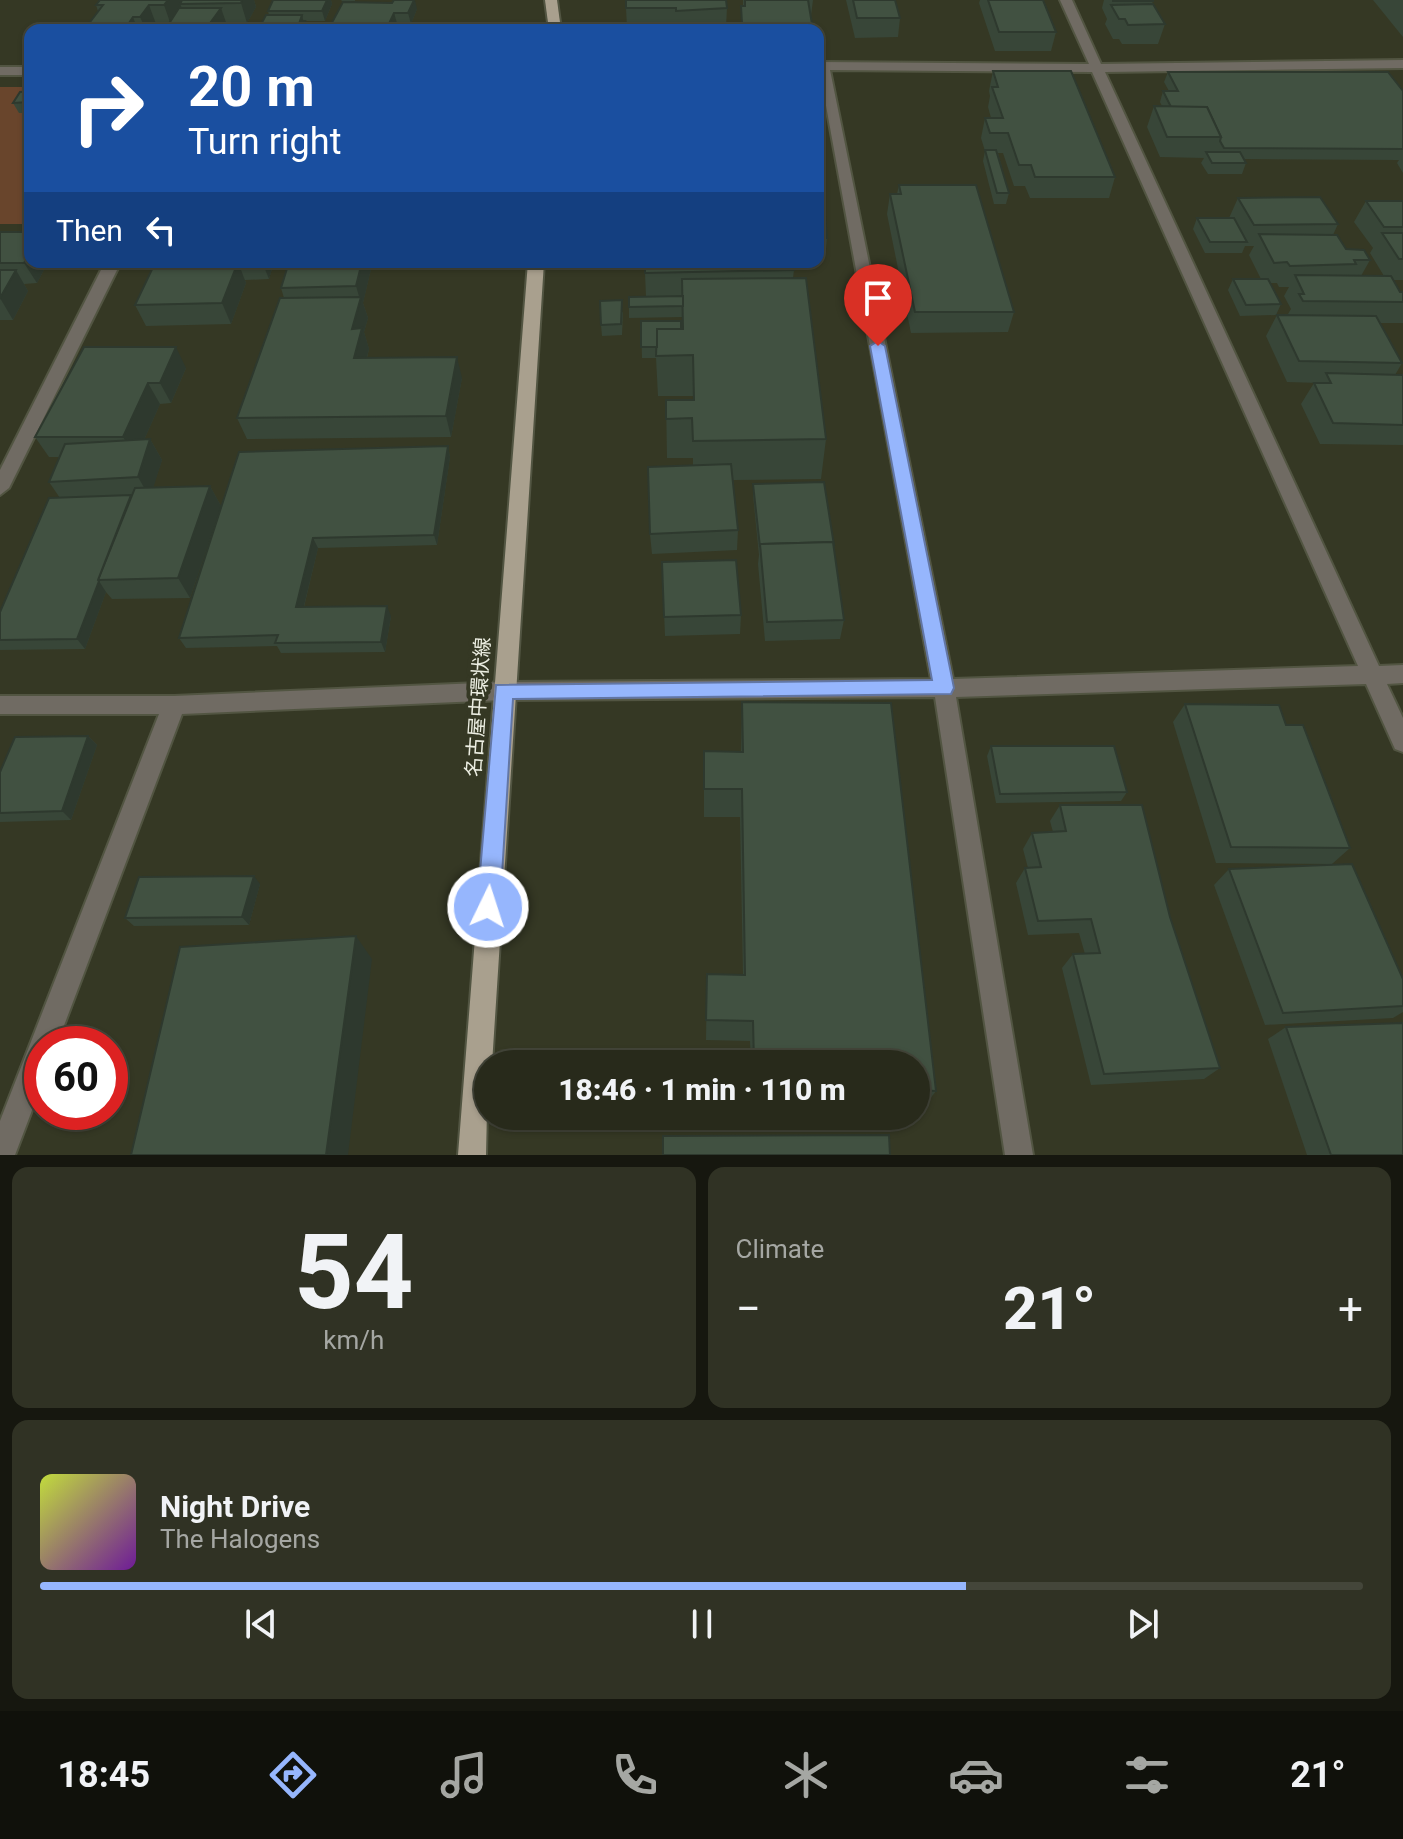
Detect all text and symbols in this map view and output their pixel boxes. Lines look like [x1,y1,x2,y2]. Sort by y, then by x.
text: 20 m [188,54,315,120]
icon: right [56,56,160,160]
text: Turn right [188,121,341,163]
icon: left [139,208,183,252]
text: Then [56,213,123,248]
pin [844,264,912,346]
icon: arrive [856,276,900,320]
street label: 名古屋中環状線 [461,636,495,778]
position arrow [446,865,530,949]
speed limit sign: 60 [24,1026,128,1130]
text: 18:46 · 1 min · 110 m [558,1072,846,1107]
text: 54 [294,1212,413,1333]
text: Climate [736,1234,824,1264]
text: 21° [1003,1273,1096,1344]
text: − [736,1283,761,1335]
text: + [1338,1283,1363,1335]
text: km/h [323,1325,384,1355]
text: Night Drive [160,1489,310,1524]
text: The Halogens [160,1524,320,1554]
icon: previous [239,1602,283,1646]
icon: pause [680,1602,724,1646]
icon: next [1121,1602,1165,1646]
icon: directions [265,1747,321,1803]
icon: music [436,1747,492,1803]
icon: phone [607,1747,663,1803]
icon: climate [778,1747,834,1803]
icon: car [948,1747,1004,1803]
icon: filters [1119,1747,1175,1803]
text: 18:45 [57,1754,150,1796]
text: 21° [1290,1754,1346,1796]

